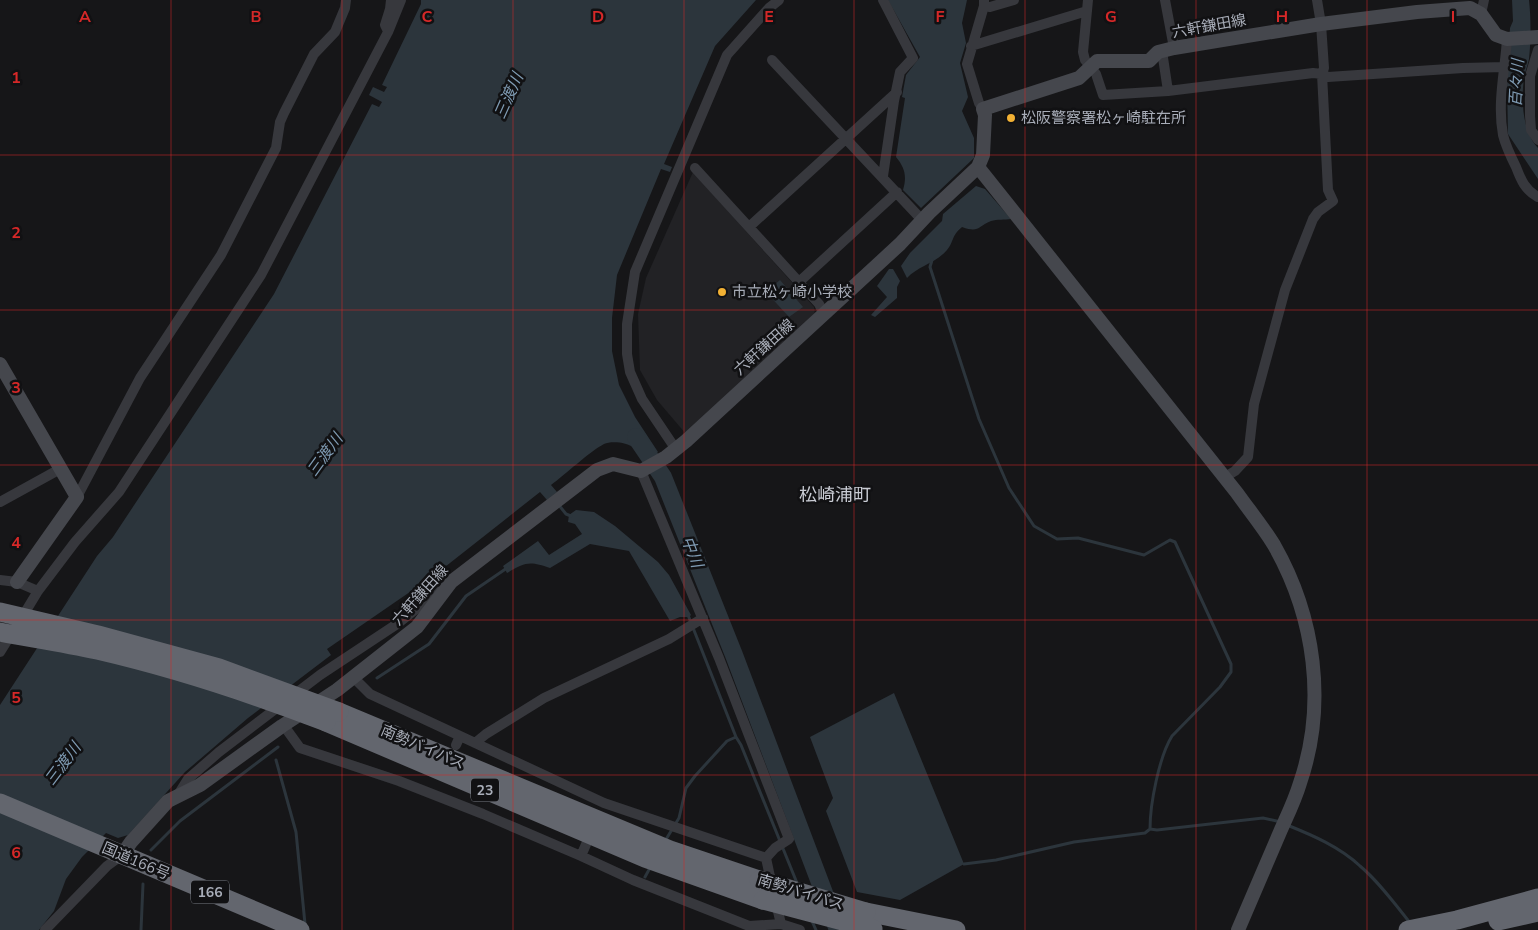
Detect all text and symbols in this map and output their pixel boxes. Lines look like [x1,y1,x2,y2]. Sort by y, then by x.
text: A [79,6,91,28]
text: B [250,6,262,28]
text: C [422,6,433,28]
text: D [592,6,604,28]
text: E [764,6,774,28]
text: F [936,6,945,28]
text: G [1105,6,1117,28]
text: H [1276,6,1288,28]
text: I [1451,6,1455,28]
street label: 六軒鎌田線 [1170,10,1248,42]
water label: 百々川 [1505,56,1529,108]
text: 1 [11,67,21,89]
water label: 三渡川 [489,68,530,122]
place label: 松阪警察署松ヶ崎駐在所 [1021,108,1186,128]
marker: 松阪警察署松ヶ崎駐在所 [1005,112,1017,124]
text: 2 [11,222,21,244]
place label: 市立松ヶ崎小学校 [732,282,852,302]
marker: 市立松ヶ崎小学校 [716,286,728,298]
street label: 六軒鎌田線 [729,314,799,380]
text: 3 [11,377,21,399]
water label: 三渡川 [302,428,349,481]
district label: 松崎浦町 [799,483,871,507]
text: 4 [11,532,21,554]
water label: 中川 [676,533,709,573]
street label: 六軒鎌田線 [387,560,453,630]
text: 5 [11,687,21,709]
street label: 南勢バイパス [378,720,468,774]
water label: 三渡川 [40,737,87,790]
road number: 23 [471,778,499,802]
street label: 国道166号 [99,838,173,884]
text: 6 [11,842,21,864]
street label: 南勢バイパス [755,869,847,915]
road number: 166 [191,880,229,904]

